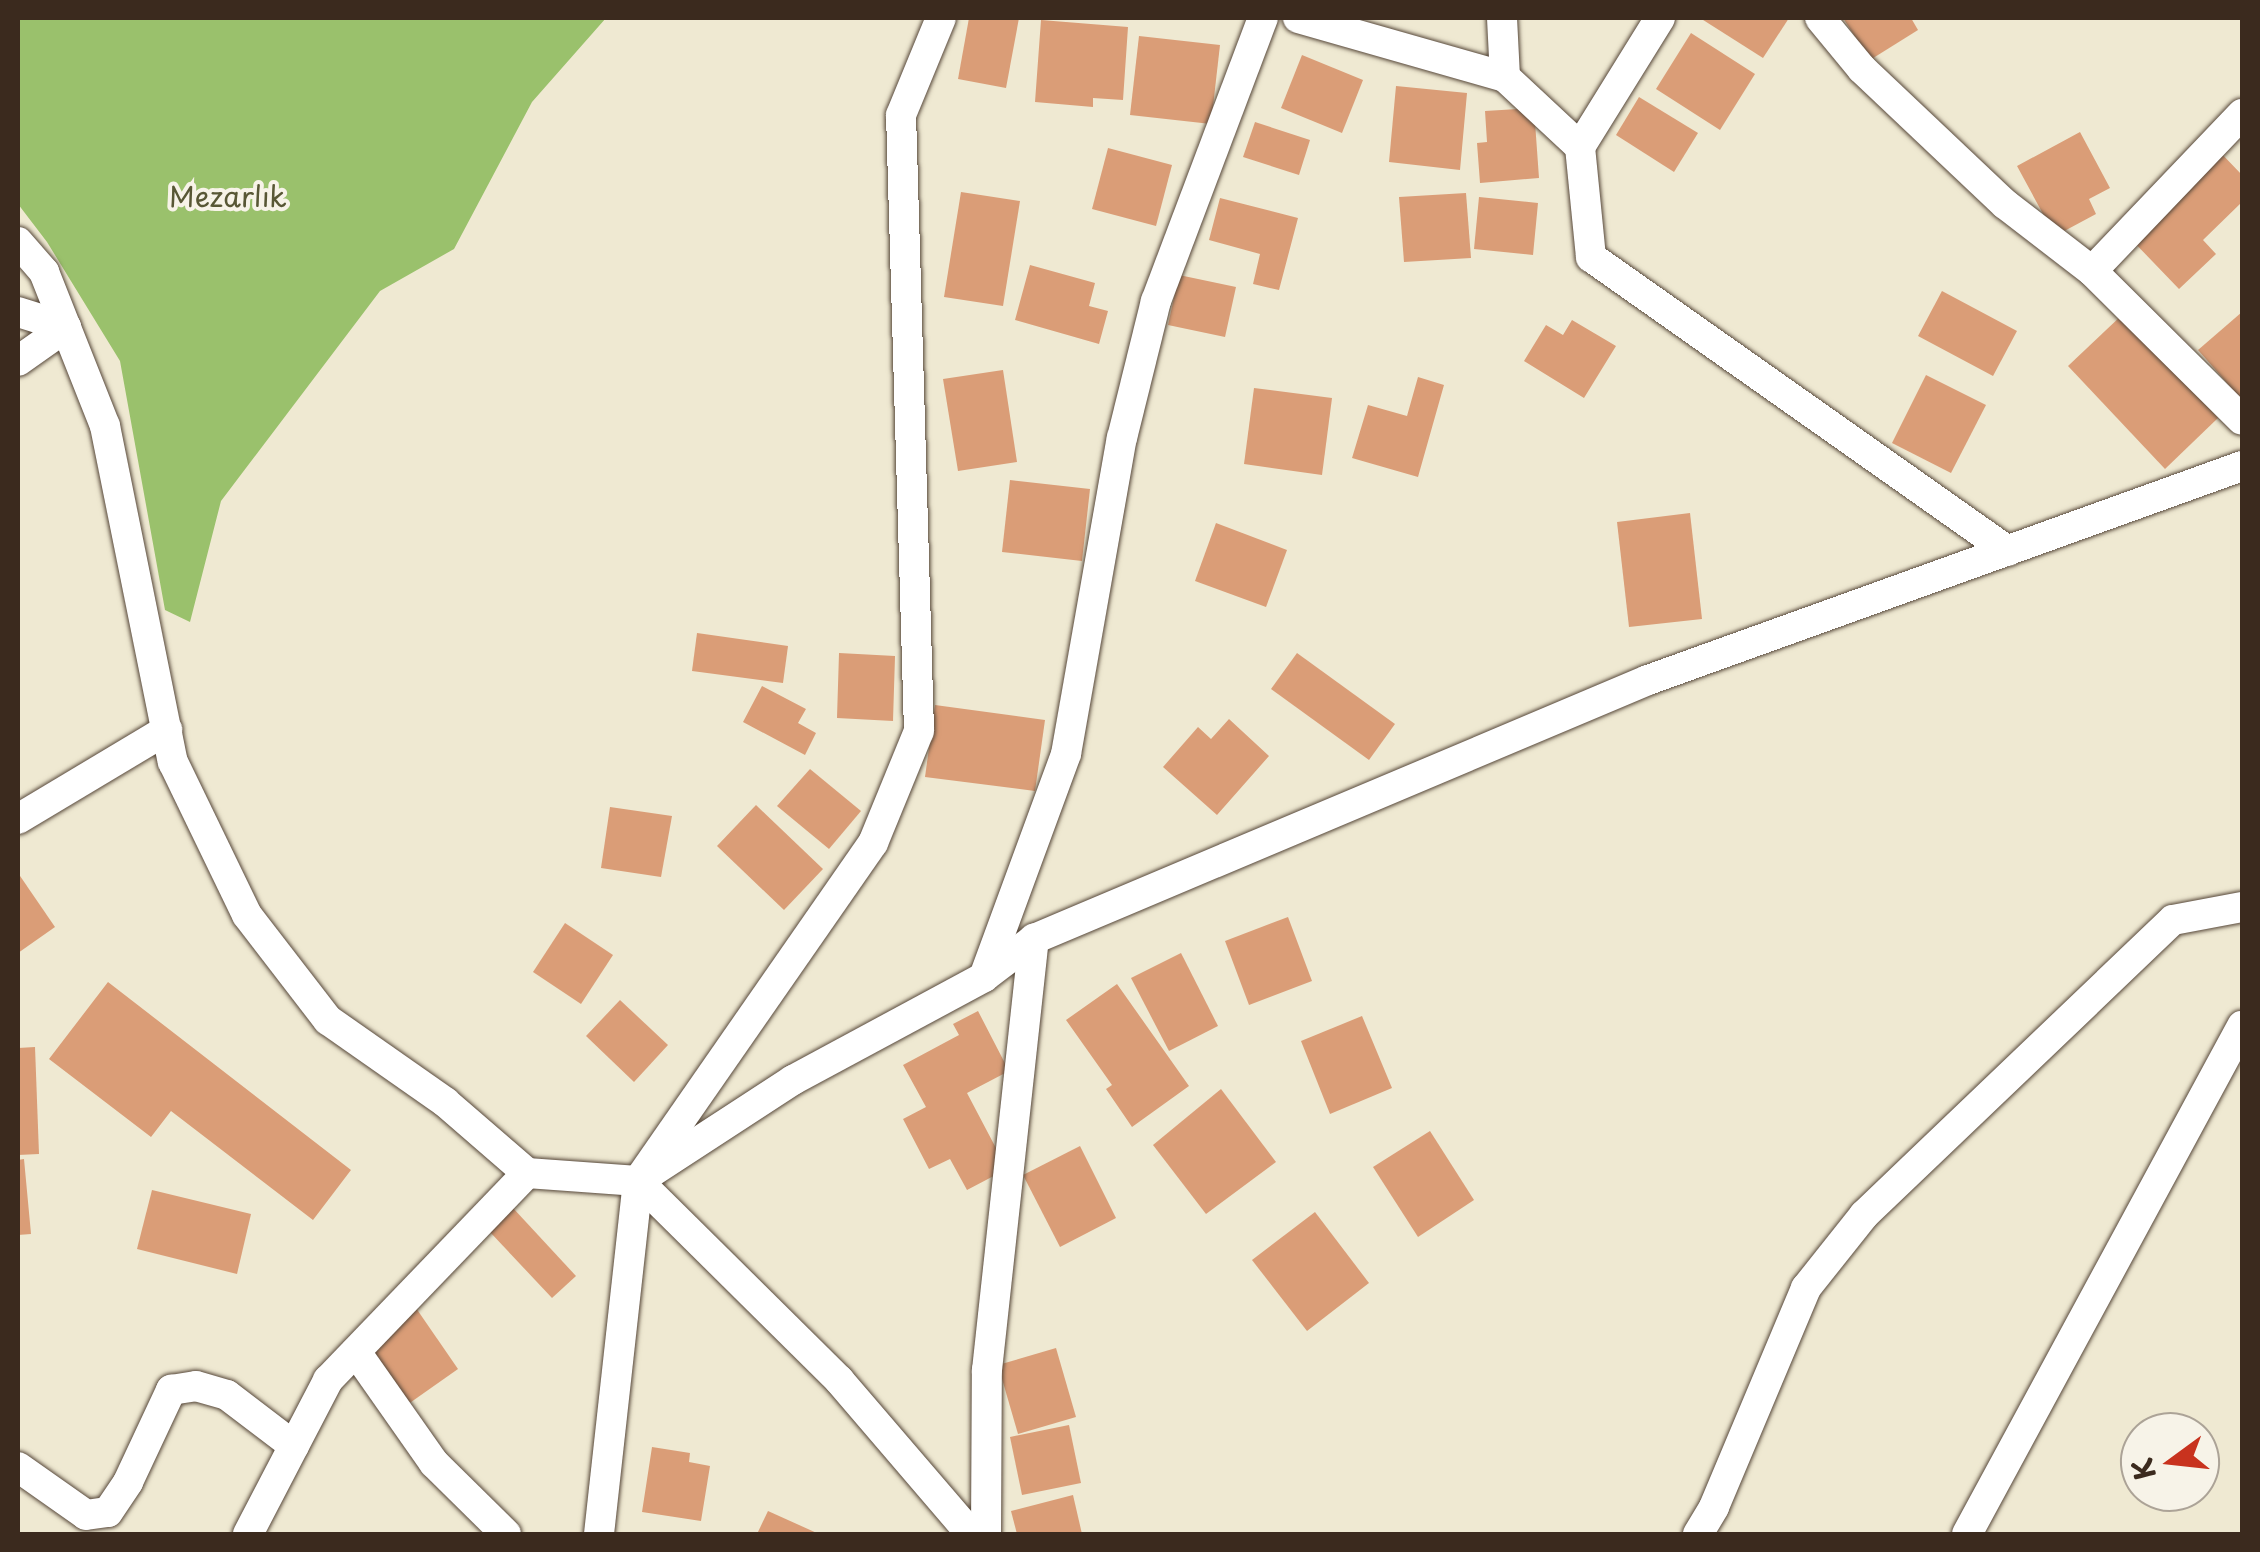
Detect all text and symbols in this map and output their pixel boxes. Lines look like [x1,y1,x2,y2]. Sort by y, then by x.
park label: Mezarlık [169,179,287,213]
north arrow [2120,1412,2220,1512]
text: K [2119,1454,2166,1485]

